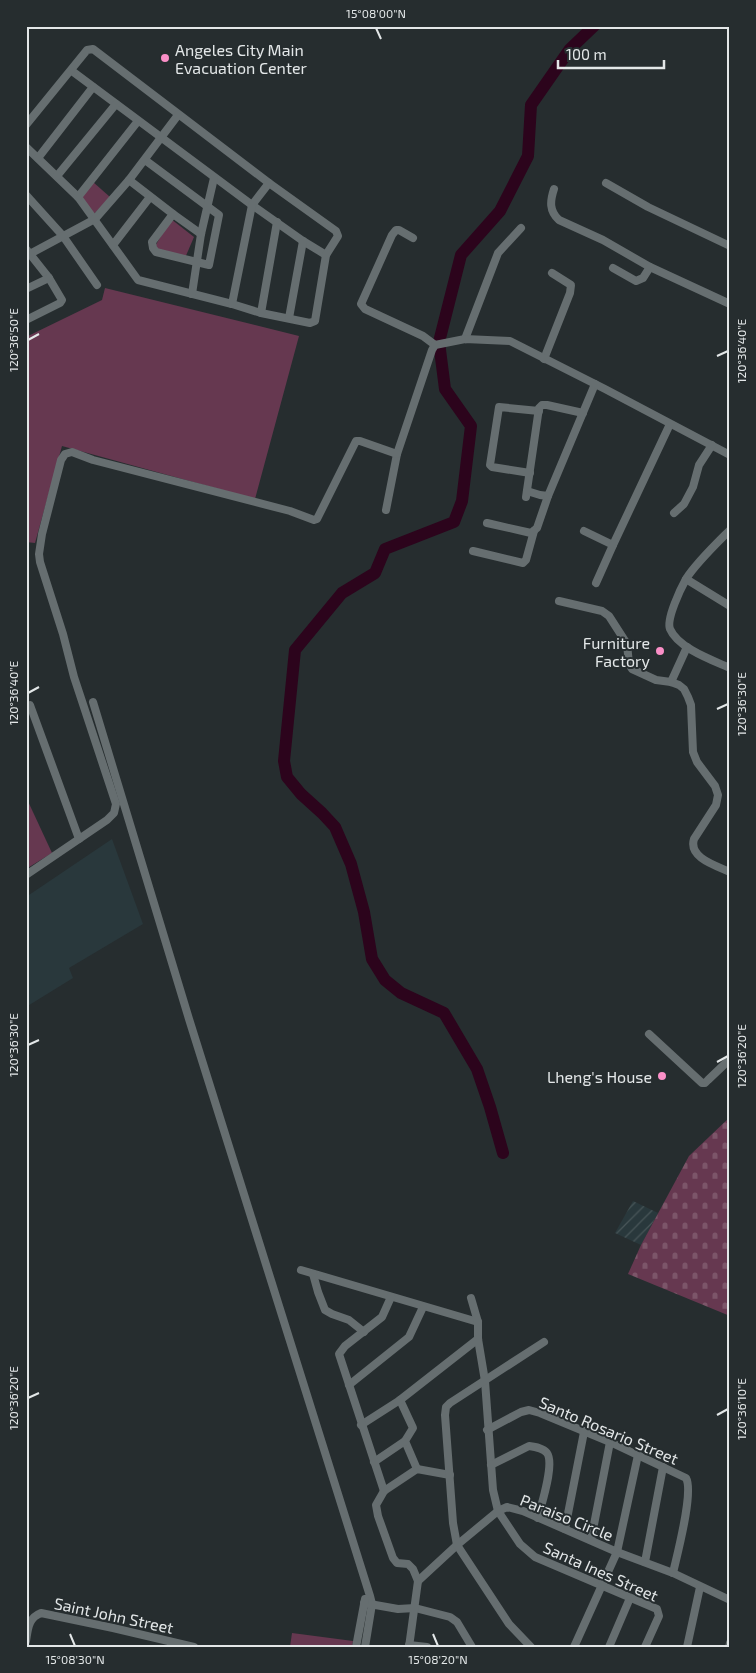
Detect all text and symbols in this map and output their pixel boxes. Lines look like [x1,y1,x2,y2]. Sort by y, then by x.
text: 15°08'00"N [346,6,406,20]
scale bar [558,38,665,70]
place label: Angeles City Main Evacuation Center [175,40,308,77]
text: 100 m [566,45,607,63]
marker: Angeles City Main Evacuation Center [159,52,171,64]
text: 120°36'50"E [6,308,20,372]
text: 120°36'40"E [734,318,748,383]
place label: Furniture Factory [583,633,651,670]
marker: Furniture Factory [654,645,666,657]
text: 120°36'40"E [6,660,20,725]
text: 120°36'30"E [734,672,748,736]
text: 120°36'30"E [6,1013,20,1077]
text: 120°36'20"E [734,1024,748,1088]
place label: Lheng's House [547,1067,652,1086]
marker: Lheng's House [656,1070,668,1082]
text: 120°36'20"E [6,1366,20,1430]
text: 120°36'10"E [734,1378,748,1440]
street label: Santo Rosario Street [537,1392,681,1468]
street label: Paraiso Circle [518,1490,616,1544]
street label: Santa Ines Street [541,1537,661,1605]
street label: Saint John Street [53,1593,175,1637]
text: 15°08'30"N [45,1652,105,1666]
text: 15°08'20"N [408,1652,468,1666]

